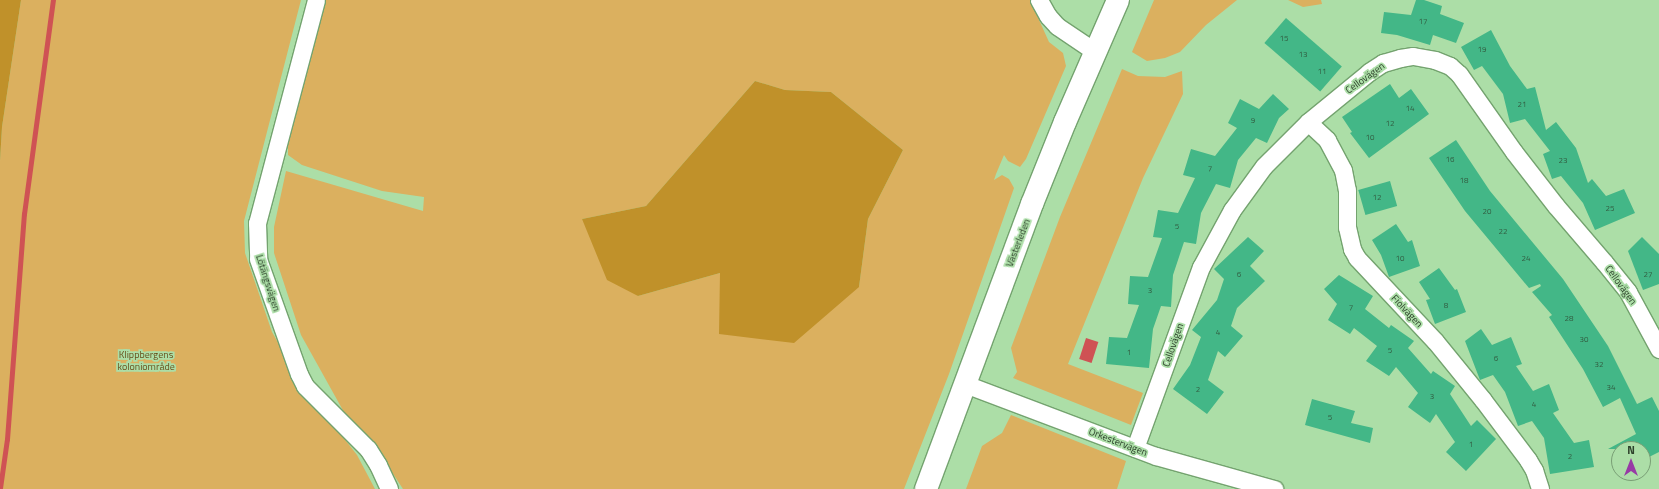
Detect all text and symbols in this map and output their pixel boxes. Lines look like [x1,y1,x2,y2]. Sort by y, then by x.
house number: 17 [1419,17,1427,27]
house number: 15 [1280,34,1288,44]
house number: 19 [1478,45,1486,55]
house number: 13 [1299,50,1307,60]
street label: Cellovägen [1343,60,1387,96]
house number: 11 [1318,67,1326,77]
house number: 21 [1518,100,1526,110]
house number: 14 [1406,104,1414,114]
house number: 9 [1251,116,1255,126]
house number: 12 [1386,119,1394,129]
house number: 10 [1366,133,1374,143]
house number: 16 [1446,155,1454,165]
house number: 23 [1559,156,1567,166]
house number: 7 [1208,164,1212,174]
house number: 18 [1460,176,1468,186]
house number: 12 [1373,193,1381,203]
house number: 25 [1606,204,1614,214]
house number: 20 [1483,207,1491,217]
street label: Västerleden [1003,217,1033,269]
house number: 5 [1175,222,1179,232]
house number: 22 [1499,227,1507,237]
street label: Lötängsvägen [253,253,283,313]
house number: 10 [1396,254,1404,264]
house number: 24 [1522,254,1530,264]
street label: Cellovägen [1603,263,1639,307]
house number: 6 [1237,270,1241,280]
house number: 27 [1644,270,1652,280]
house number: 3 [1148,286,1152,296]
street label: Fiolvägen [1389,292,1425,330]
house number: 8 [1444,301,1448,311]
house number: 7 [1349,303,1353,313]
house number: 28 [1565,314,1573,324]
street label: Cellovägen [1160,322,1186,368]
house number: 4 [1216,328,1220,338]
house number: 30 [1580,335,1588,345]
house number: 5 [1388,346,1392,356]
park label: Klippbergens koloniområde [117,348,175,372]
house number: 1 [1127,348,1131,358]
house number: 6 [1494,354,1498,364]
house number: 32 [1595,360,1603,370]
house number: 34 [1607,383,1615,393]
house number: 2 [1196,385,1200,395]
house number: 3 [1430,392,1434,402]
house number: 4 [1532,400,1536,410]
house number: 5 [1328,413,1332,423]
street label: Orkestervägen [1087,425,1149,459]
house number: 1 [1469,440,1473,450]
north arrow [1611,441,1651,481]
text: N [1627,442,1635,458]
house number: 2 [1568,452,1572,462]

